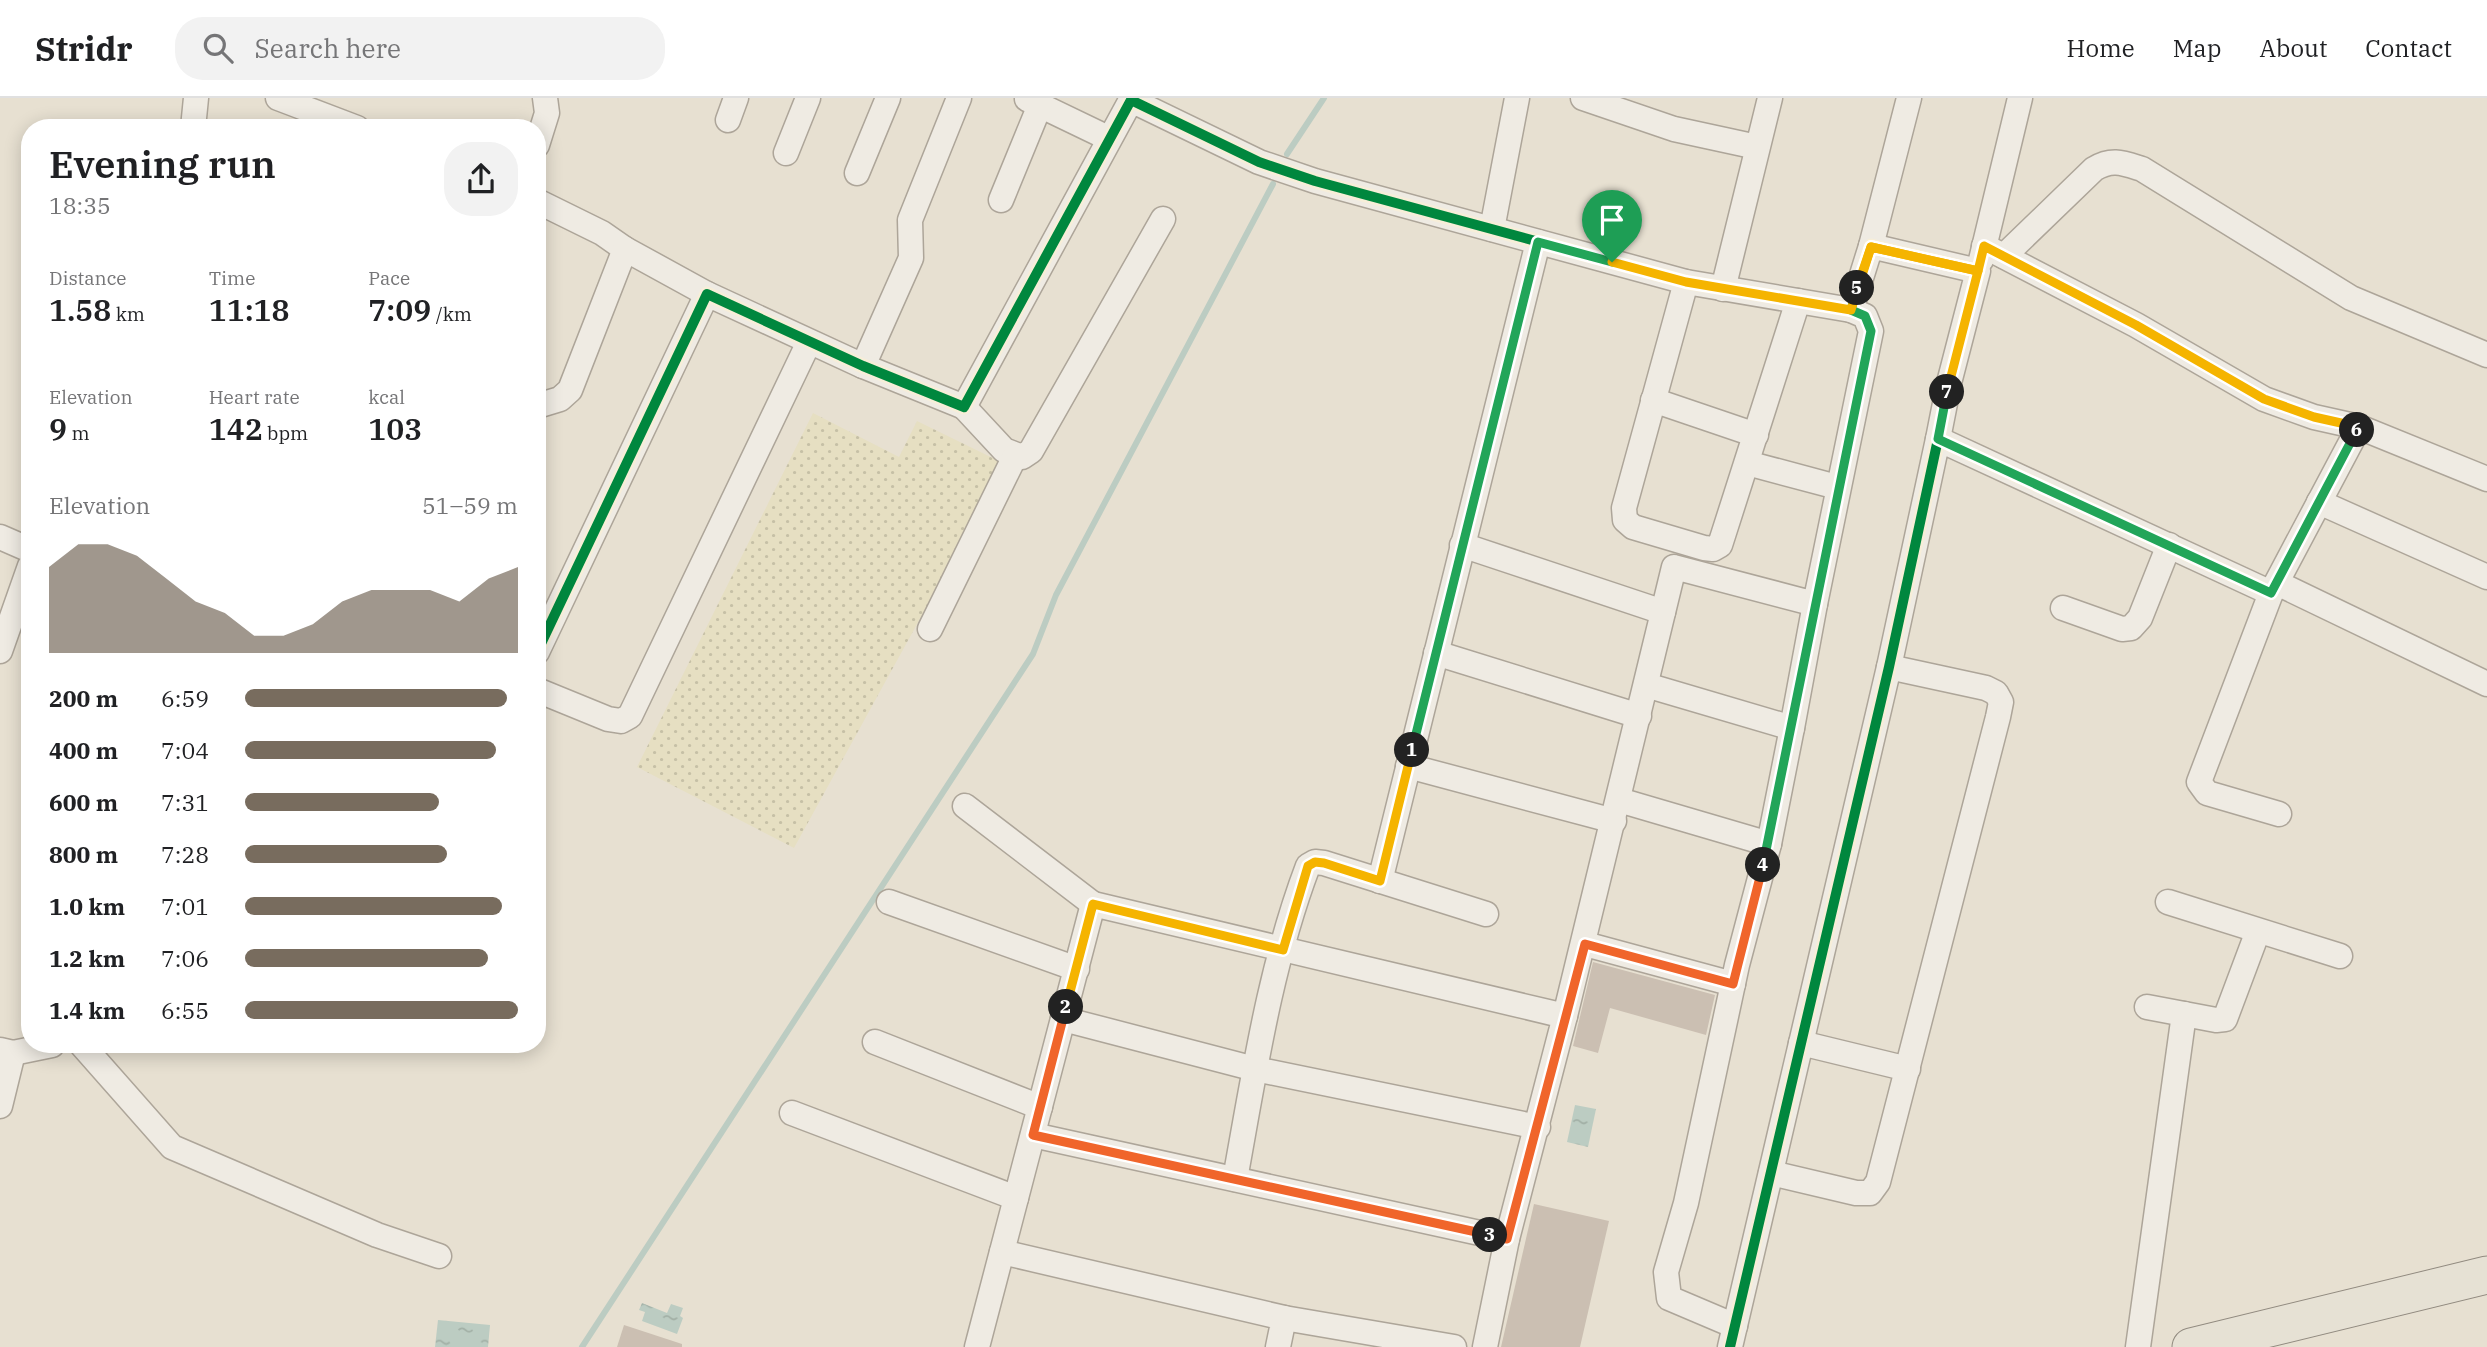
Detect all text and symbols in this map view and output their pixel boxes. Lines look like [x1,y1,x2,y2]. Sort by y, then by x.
search box [175,17,665,80]
text: Stridr [35,27,133,70]
icon: search [199,29,237,67]
text: Search here [255,31,401,65]
text: Home [2067,32,2135,64]
text: Map [2173,32,2221,64]
text: About [2259,32,2327,64]
text: Contact [2365,32,2452,64]
text: Evening run [49,139,276,188]
button: share [444,142,518,216]
text: 18:35 [49,190,111,220]
pin [1582,190,1642,262]
icon: arrive [1593,201,1631,239]
text: Distance [49,266,127,290]
text: Time [209,266,255,290]
text: Pace [368,266,410,290]
pin: 5 [1840,270,1874,306]
text: 5 [1851,275,1862,299]
text: 1.58 [49,290,111,329]
text: 11:18 [209,290,290,329]
text: 7:09 [368,290,431,329]
text: km [111,302,145,326]
text: /km [431,302,472,326]
pin: 7 [1930,374,1965,410]
text: 7 [1941,379,1952,403]
text: Elevation [49,385,133,409]
text: Heart rate [209,385,300,409]
text: kcal [368,385,405,409]
text: 9 [49,409,67,448]
text: 142 [209,409,263,448]
text: 103 [368,409,422,448]
pin: 6 [2340,412,2374,448]
text: 6 [2351,417,2362,441]
text: m [67,421,90,445]
text: bpm [263,421,308,445]
text: Elevation [49,490,150,520]
text: 51–59 m [422,490,518,520]
text: 200 m [49,683,118,713]
text: 6:59 [161,683,209,713]
pin: 1 [1394,732,1430,768]
text: 400 m [49,735,118,765]
text: 7:04 [161,735,209,765]
text: 1 [1406,737,1417,761]
text: 600 m [49,787,118,817]
text: 7:31 [161,787,209,817]
text: 800 m [49,839,118,869]
text: 7:28 [161,839,209,869]
pin: 4 [1746,848,1780,882]
text: 4 [1757,852,1768,876]
text: 1.0 km [49,891,125,921]
text: 7:01 [161,891,209,921]
text: 1.2 km [49,943,125,973]
text: 7:06 [161,943,209,973]
pin: 2 [1048,990,1084,1024]
text: 2 [1060,994,1071,1018]
text: 1.4 km [49,995,125,1025]
text: 6:55 [161,995,209,1025]
pin: 3 [1472,1218,1508,1252]
text: 3 [1484,1222,1495,1246]

